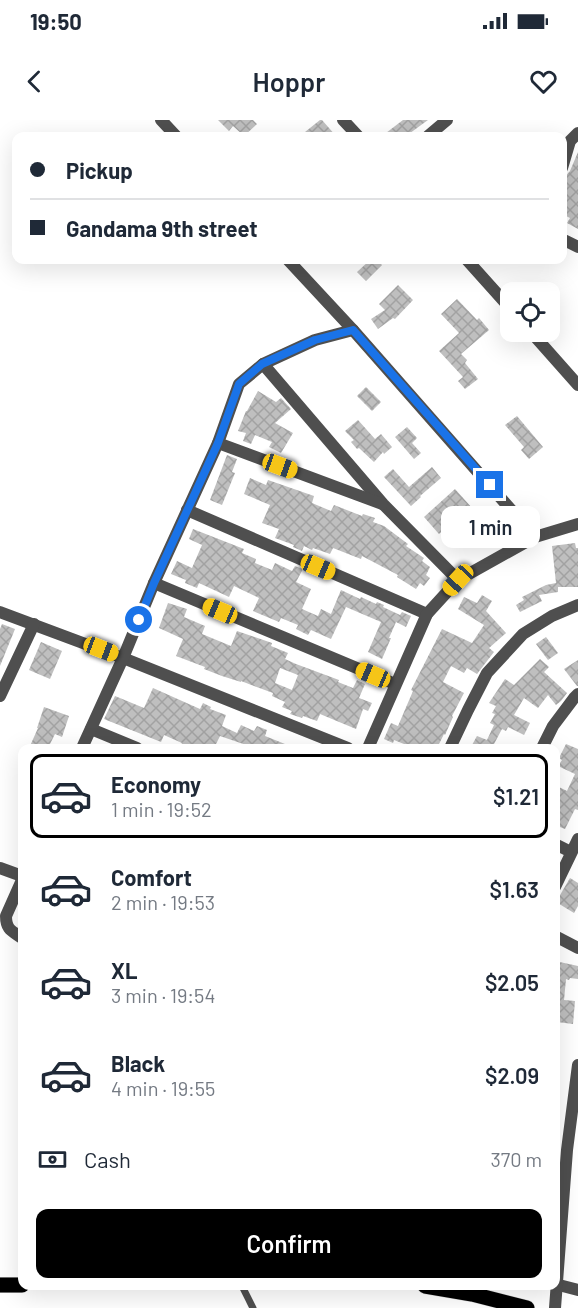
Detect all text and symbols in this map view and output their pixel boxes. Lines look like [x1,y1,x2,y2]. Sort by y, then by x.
text: 19:50 [30,8,82,34]
icon: back [18,65,51,98]
text: Hoppr [253,65,325,97]
icon: heart [527,65,560,98]
text: Pickup [66,157,133,183]
text: Gandama 9th street [66,215,258,241]
map controls [500,282,560,342]
button: locate [500,282,560,342]
car [260,451,300,481]
route end [476,471,503,498]
callout: 1 min [440,506,540,548]
text: 1 min [469,515,512,539]
car [298,552,338,582]
car [439,561,477,599]
car [200,596,240,626]
route start [125,606,152,633]
car [81,634,121,664]
car [353,660,393,690]
icon: car [39,769,93,823]
text: Economy [111,771,201,797]
text: $1.21 [493,783,539,809]
text: 1 min · 19:52 [111,797,212,821]
icon: car [39,862,93,916]
text: Comfort [111,864,192,890]
text: $1.63 [489,876,539,902]
text: 2 min · 19:53 [111,890,215,914]
icon: car [39,955,93,1009]
text: XL [111,957,137,983]
text: $2.05 [485,969,539,995]
text: 3 min · 19:54 [111,983,215,1007]
icon: car [39,1048,93,1102]
text: Black [111,1050,165,1076]
text: $2.09 [485,1062,539,1088]
text: 4 min · 19:55 [111,1076,215,1100]
icon: cash [36,1143,69,1176]
text: Cash [84,1146,131,1172]
text: 370 m [490,1147,542,1171]
button: Confirm [36,1209,542,1278]

